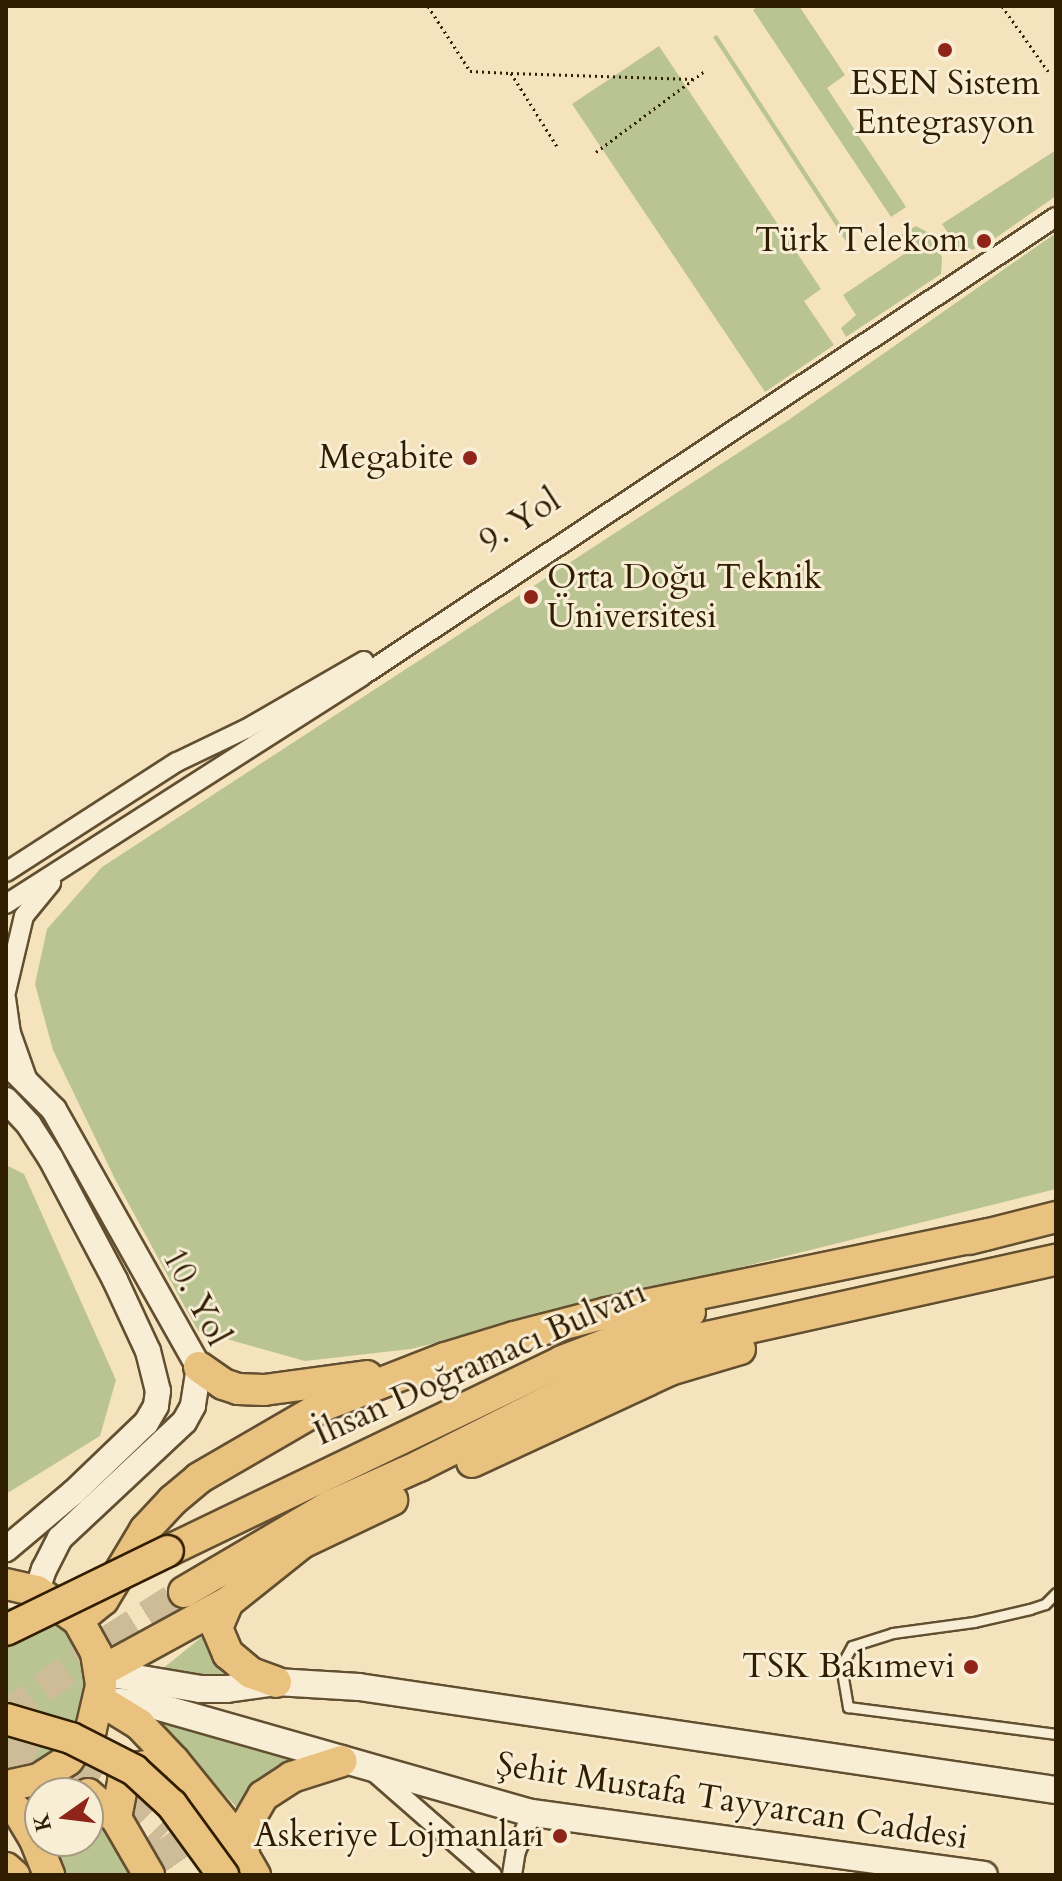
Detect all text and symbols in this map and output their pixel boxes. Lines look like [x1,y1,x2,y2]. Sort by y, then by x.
marker: ESEN Sistem Entegrasyon [936,41,954,59]
place label: ESEN Sistem Entegrasyon [850,63,1040,142]
place label: Türk Telekom [755,221,968,261]
marker: Türk Telekom [975,232,993,250]
place label: Megabite [319,438,454,478]
marker: Megabite [461,449,479,467]
street label: 9. Yol [472,480,568,562]
place label: Orta Doğu Teknik Üniversitesi [547,557,822,636]
marker: Orta Doğu Teknik Üniversitesi [522,588,540,606]
street label: 10. Yol [153,1241,239,1353]
street label: İhsan Doğramacı Bulvarı [308,1271,652,1455]
place label: TSK Bakımevi [742,1647,955,1687]
marker: TSK Bakımevi [962,1658,980,1676]
street label: Şehit Mustafa Tayyarcan Caddesi [493,1744,971,1858]
north arrow [24,1777,104,1857]
text: K [26,1810,59,1835]
place label: Askeriye Lojmanları [254,1816,544,1856]
marker: Askeriye Lojmanları [551,1827,569,1845]

